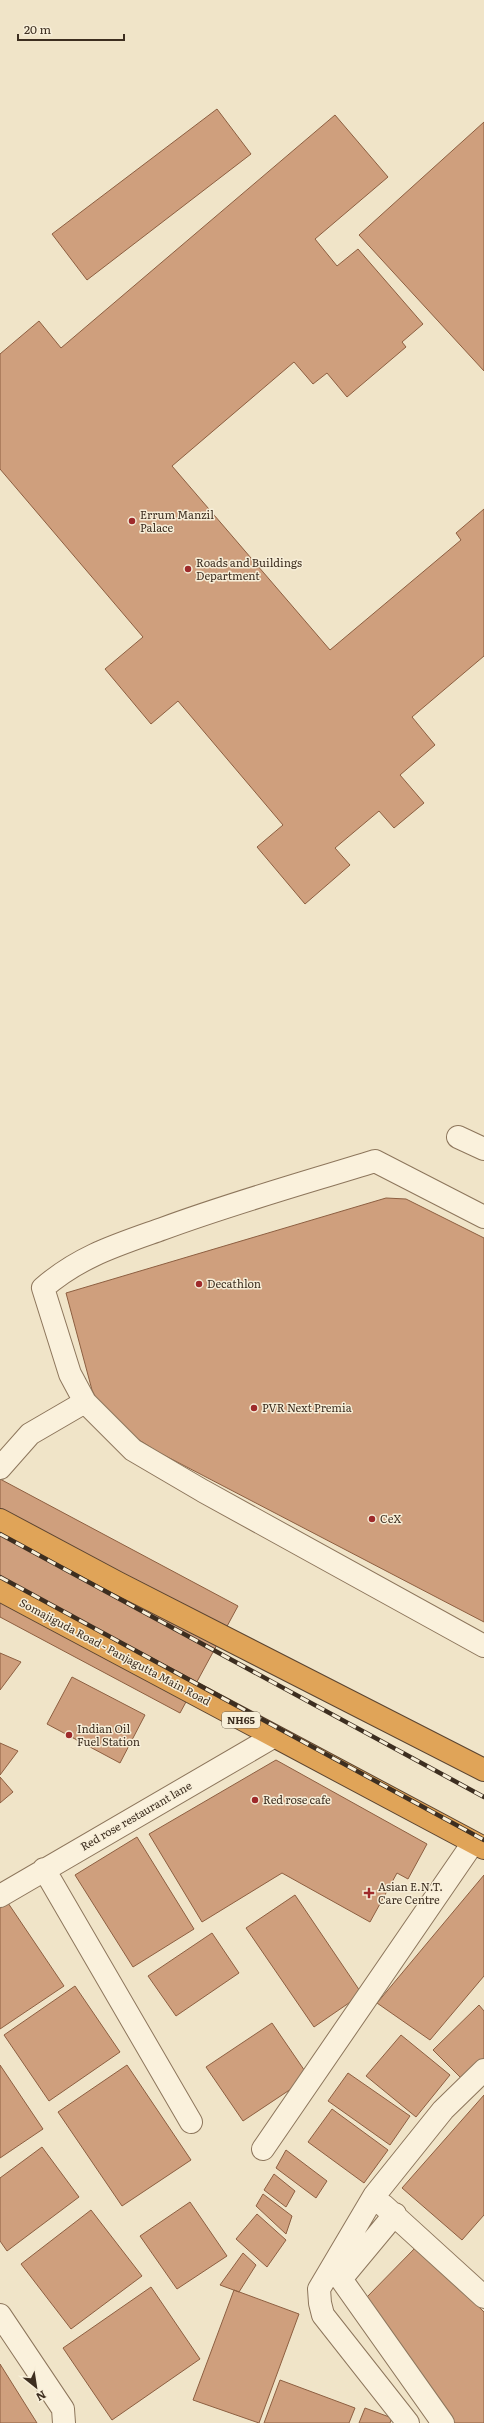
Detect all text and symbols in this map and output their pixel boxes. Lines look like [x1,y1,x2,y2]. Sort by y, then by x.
scale bar [18,16,124,42]
text: 20 m [24,20,51,38]
place label: Errum Manzil Palace [140,506,214,535]
marker: Errum Manzil Palace [127,516,137,526]
place label: Roads and Buildings Department [196,554,302,583]
marker: Roads and Buildings Department [183,564,193,574]
place label: Decathlon [207,1275,261,1291]
marker: Decathlon [194,1279,204,1289]
place label: PVR Next Premia [262,1399,352,1415]
marker: PVR Next Premia [249,1403,259,1413]
place label: CeX [380,1510,401,1526]
marker: CeX [367,1514,377,1524]
street label: Somajiguda Road - Panjagutta Main Road [17,1594,214,1709]
road number: NH65 [222,1712,260,1728]
place label: Indian Oil Fuel Station [77,1720,140,1749]
marker: Indian Oil Fuel Station [64,1730,74,1740]
street label: Red rose restaurant lane [77,1777,194,1854]
place label: Red rose cafe [263,1791,331,1807]
marker: Red rose cafe [250,1795,260,1805]
place label: Asian E.N.T. Care Centre [378,1878,443,1907]
marker: Asian E.N.T. Care Centre [363,1887,375,1899]
north arrow [16,2367,56,2407]
text: N [34,2387,49,2406]

